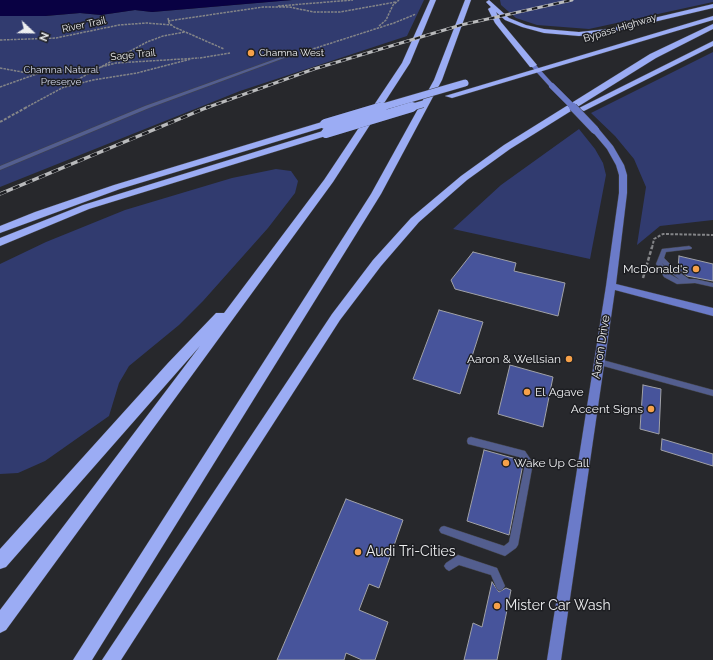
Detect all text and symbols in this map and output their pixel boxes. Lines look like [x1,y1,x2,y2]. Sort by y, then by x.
street label: Bypass Highway [582,11,658,45]
north arrow [12,12,52,52]
street label: River Trail [61,14,107,36]
text: N [36,30,51,43]
street label: Sage Trail [110,47,156,63]
place label: Chamna West [259,47,324,59]
marker: Chamna West [246,48,256,58]
park label: Chamna Natural Preserve [23,64,99,88]
place label: McDonald's [623,262,688,276]
marker: McDonald's [691,264,701,274]
street label: Aaron Drive [589,314,613,380]
place label: Aaron & Wellsian [467,352,561,366]
marker: Aaron & Wellsian [564,354,574,364]
place label: El Agave [535,385,584,399]
marker: El Agave [522,387,532,397]
place label: Accent Signs [571,402,643,416]
marker: Accent Signs [646,404,656,414]
place label: Wake Up Call [514,456,589,470]
marker: Wake Up Call [501,458,511,468]
place label: Audi Tri-Cities [366,544,455,560]
marker: Audi Tri-Cities [353,547,363,557]
place label: Mister Car Wash [505,598,611,614]
marker: Mister Car Wash [492,601,502,611]

